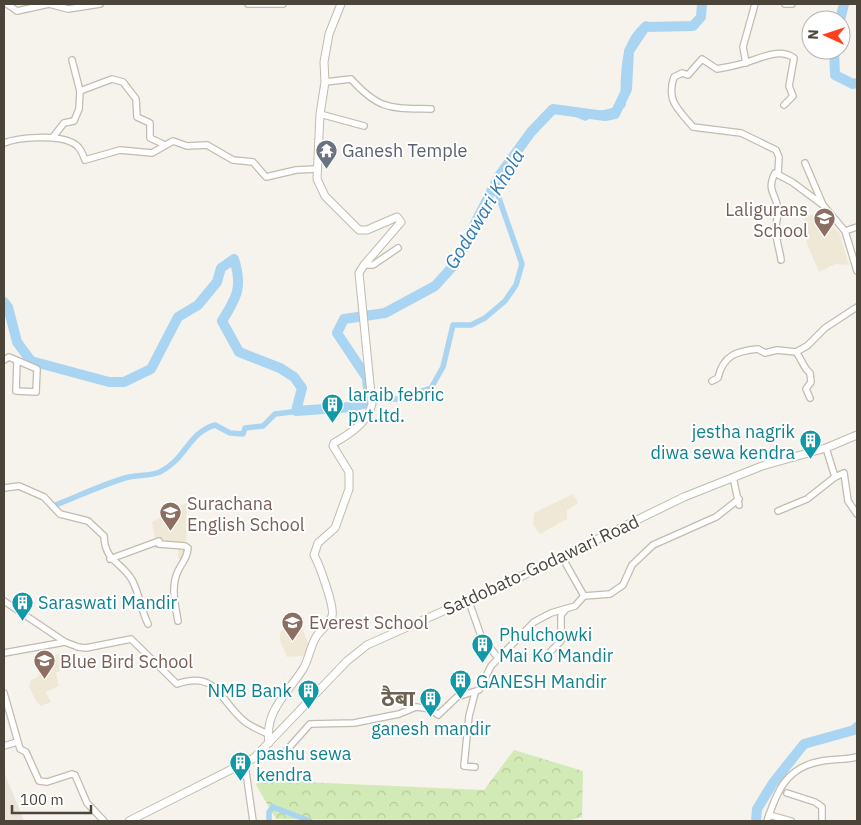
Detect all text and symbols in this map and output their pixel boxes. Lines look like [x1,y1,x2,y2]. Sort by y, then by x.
north arrow [801,10,851,60]
text: N [804,29,822,40]
temple icon: Ganesh Temple [314,138,338,169]
place label: Ganesh Temple [342,139,468,162]
water label: Godawari Khola [439,145,529,273]
place label: Laligurans School [725,198,808,242]
school or university icon: Laligurans School [812,207,836,238]
place label: laraib febric pvt.ltd. [348,383,444,427]
building icon: laraib febric pvt.ltd. [320,392,344,423]
place label: jestha nagrik diwa sewa kendra [651,420,796,464]
building icon: jestha nagrik diwa sewa kendra [799,429,823,460]
place label: Surachana English School [187,492,305,536]
school or university icon: Surachana English School [159,501,183,532]
street label: Satdobato-Godawari Road [439,509,643,621]
building icon: Saraswati Mandir [10,590,34,621]
place label: Saraswati Mandir [38,591,178,614]
school or university icon: Everest School [281,610,305,641]
place label: Everest School [309,611,429,634]
place label: Phulchowki Mai Ko Mandir [499,623,614,667]
building icon: Phulchowki Mai Ko Mandir [471,632,495,663]
school or university icon: Blue Bird School [32,649,56,680]
place label: Blue Bird School [60,650,193,673]
building icon: GANESH Mandir [448,669,472,700]
place label: GANESH Mandir [476,670,607,693]
building icon: NMB Bank [296,678,320,709]
place label: NMB Bank [208,679,293,702]
district label: ठैबा [381,683,415,712]
building icon: ganesh mandir [419,686,443,717]
place label: ganesh mandir [371,717,491,740]
place label: pashu sewa kendra [256,742,352,786]
building icon: pashu sewa kendra [228,751,252,782]
scale bar [12,782,91,814]
text: 100 m [20,790,64,809]

